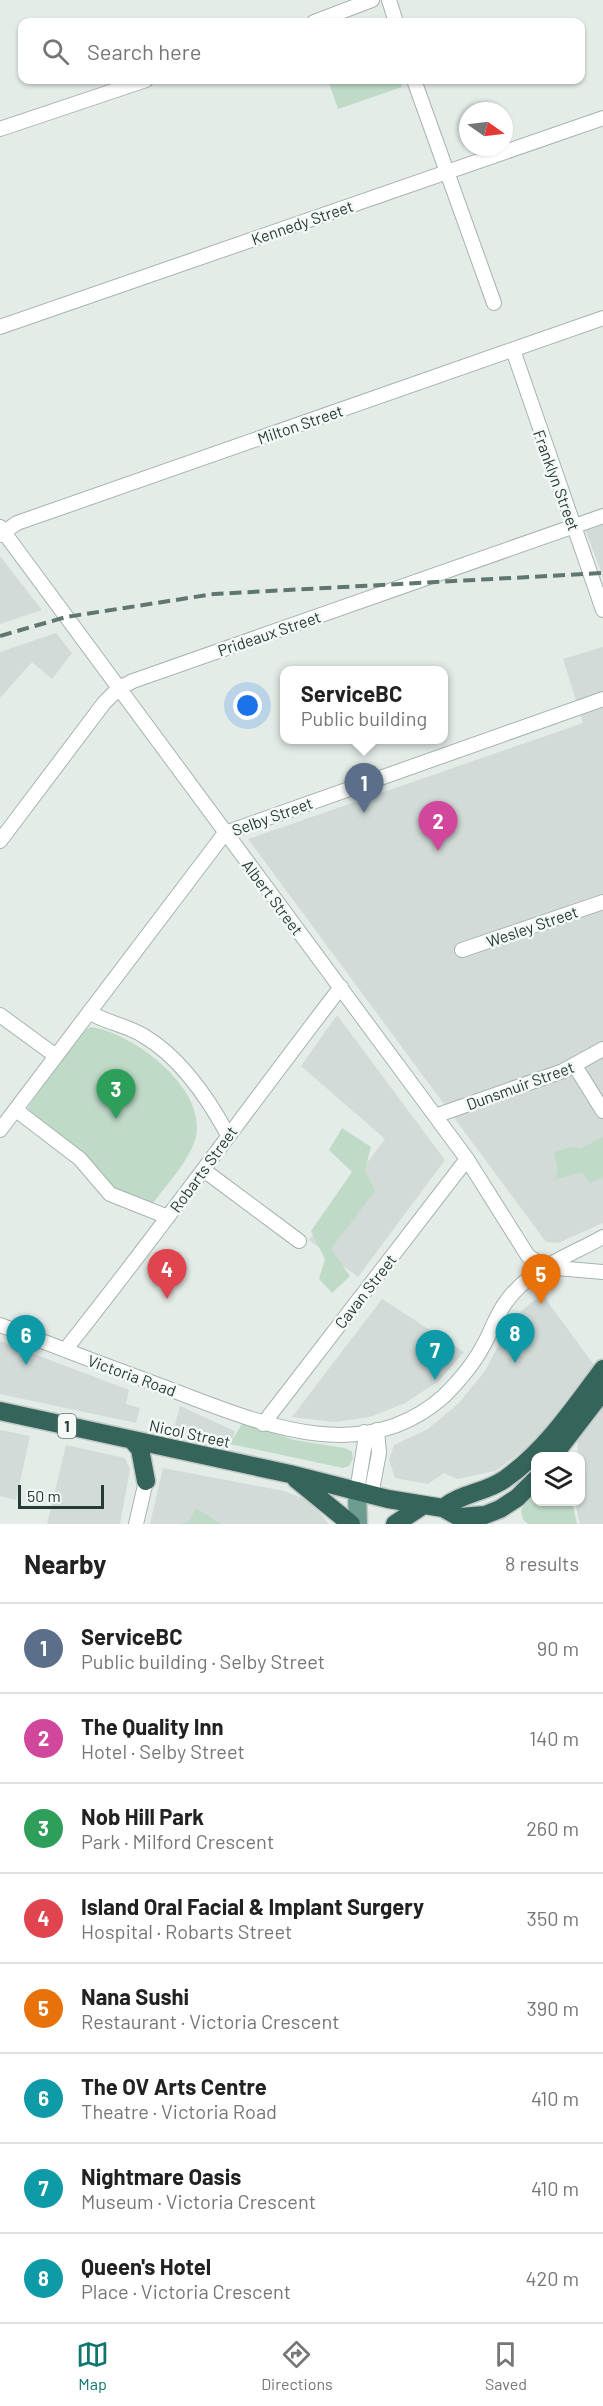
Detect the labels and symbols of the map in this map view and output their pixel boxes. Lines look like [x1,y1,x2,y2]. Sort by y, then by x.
north arrow [459,102,513,156]
street label: Kennedy Street [248,196,356,248]
street label: Milton Street [255,401,345,447]
street label: Franklyn Street [530,427,584,533]
street label: Prideaux Street [215,606,323,660]
your location [233,691,262,720]
pin: 1 [344,764,384,813]
street label: Selby Street [229,793,315,839]
pin: 2 [418,802,458,851]
street label: Albert Street [239,856,307,938]
street label: Wesley Street [484,901,580,951]
street label: Dunsmuir Street [464,1057,576,1113]
pin: 3 [96,1070,136,1119]
street label: Robarts Street [165,1122,241,1216]
pin: 4 [148,1250,186,1299]
street label: Cavan Street [330,1250,400,1332]
pin: 5 [522,1254,560,1304]
pin: 8 [496,1314,534,1363]
pin: 6 [6,1316,46,1365]
pin: 7 [416,1330,454,1380]
street label: Victoria Road [85,1350,179,1400]
road number: 1 [58,1414,76,1438]
street label: Nicol Street [148,1415,232,1451]
scale bar [18,1482,104,1510]

